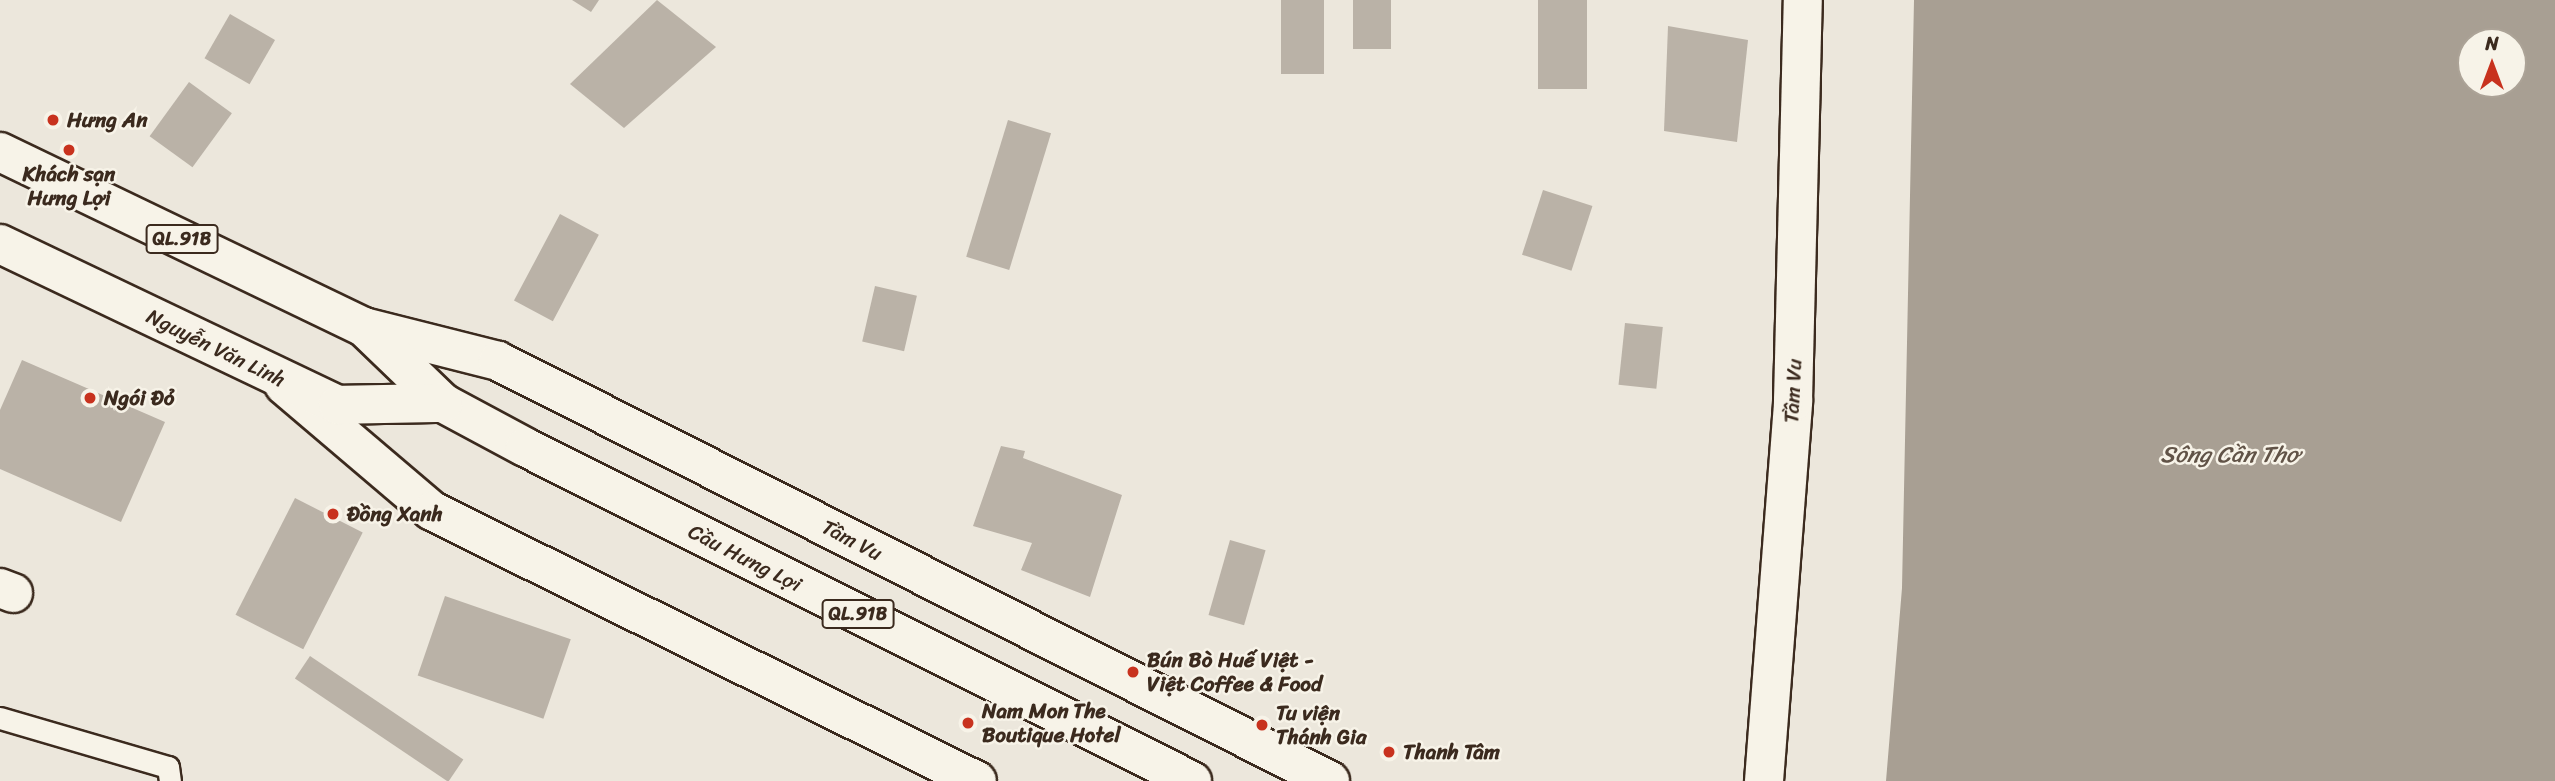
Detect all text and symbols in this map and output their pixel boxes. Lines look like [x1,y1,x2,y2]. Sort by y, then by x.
text: N [2485,27,2499,60]
north arrow [2457,28,2527,98]
place label: Hưng An [67,107,147,133]
marker: Hưng An [45,112,61,128]
marker: Khách sạn Hưng Lợi [61,142,77,158]
place label: Khách sạn Hưng Lợi [23,161,115,211]
road number: QL.91B [145,224,219,255]
street label: Nguyễn Văn Linh [143,304,289,392]
street label: Tầm Vu [1779,358,1807,424]
place label: Ngói Đỏ [104,385,174,411]
marker: Ngói Đỏ [82,390,98,406]
water label: Sông Cần Thơ [2161,441,2299,469]
place label: Đồng Xanh [347,501,443,527]
marker: Đồng Xanh [325,506,341,522]
street label: Tầm Vu [818,514,886,566]
street label: Cầu Hưng Lợi [684,519,806,597]
road number: QL.91B [821,598,895,629]
place label: Bún Bò Huế Việt - Việt Coffee & Food [1147,647,1322,697]
marker: Bún Bò Huế Việt - Việt Coffee & Food [1125,664,1141,680]
place label: Nam Mon The Boutique Hotel [982,698,1121,748]
place label: Tu viện Thánh Gia [1276,700,1366,750]
marker: Nam Mon The Boutique Hotel [960,715,976,731]
marker: Tu viện Thánh Gia [1254,717,1270,733]
place label: Thanh Tâm [1403,739,1500,765]
marker: Thanh Tâm [1381,744,1397,760]

